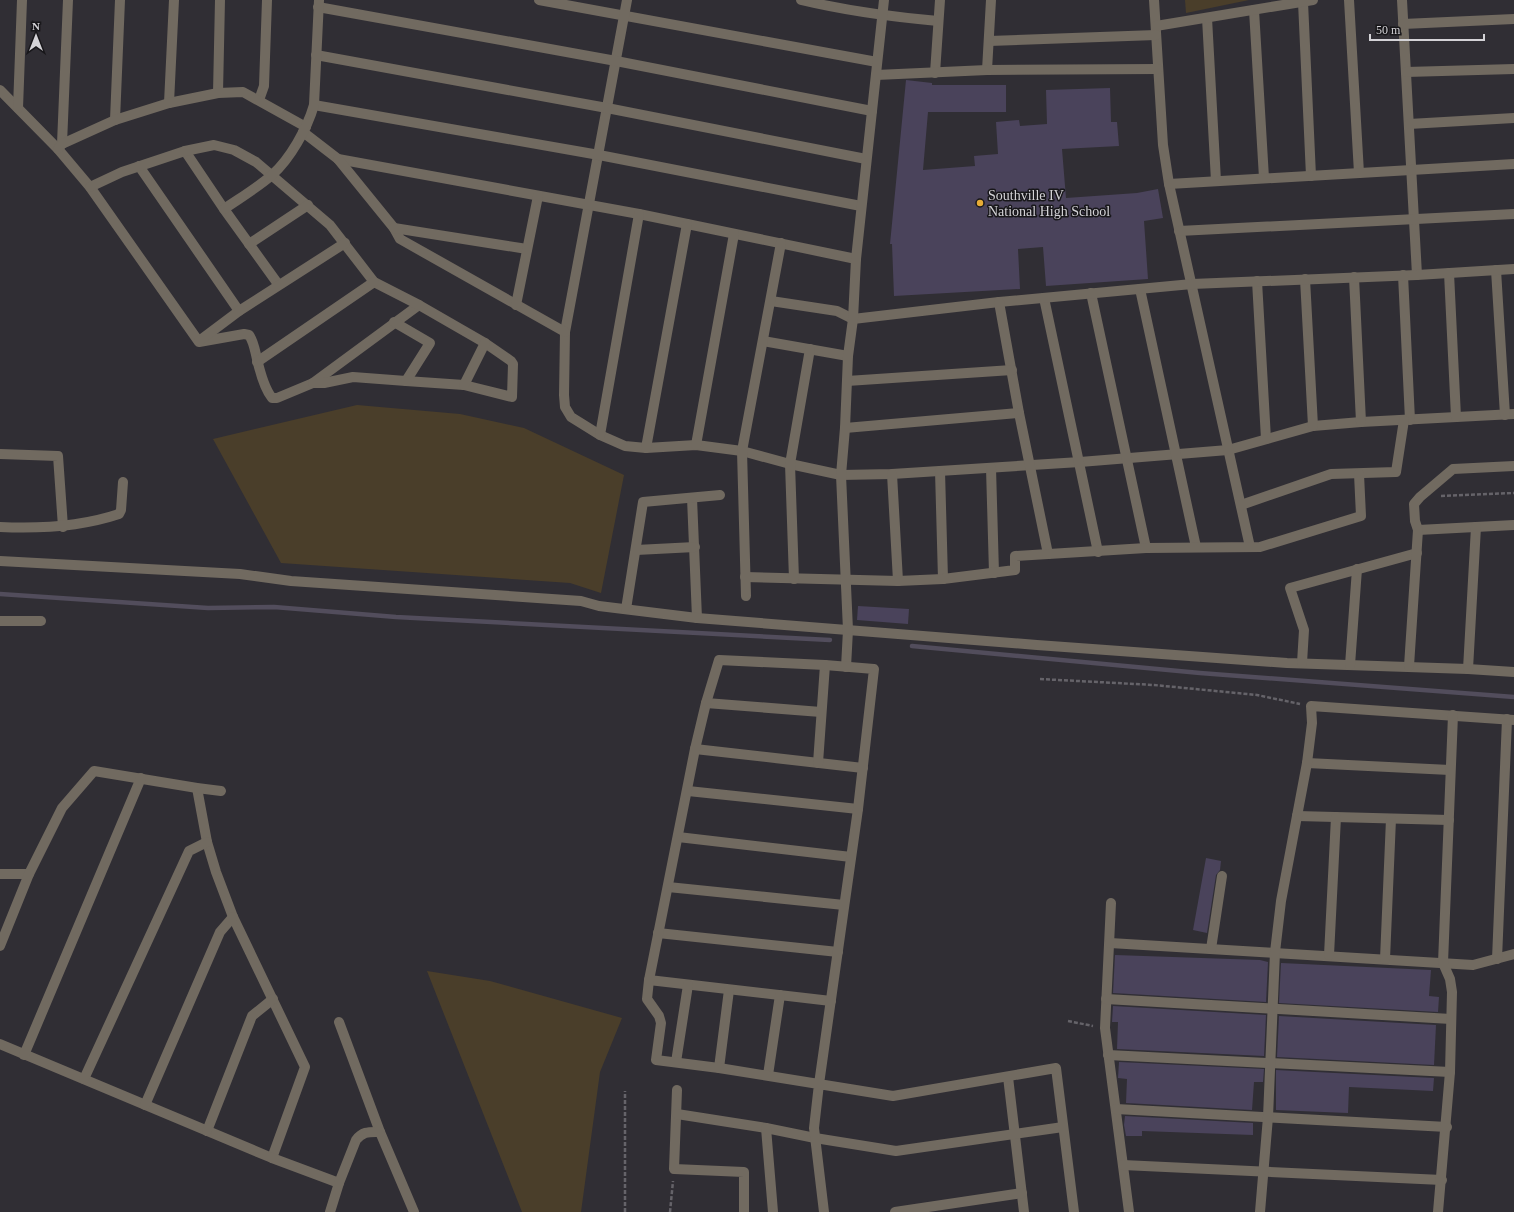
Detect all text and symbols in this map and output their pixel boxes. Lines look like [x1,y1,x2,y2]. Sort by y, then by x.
north arrow [16,16,56,56]
scale bar [1370,16,1484,42]
text: N [32,20,40,32]
text: 50 m [1376,23,1401,37]
place label: Southville IV National High School [988,188,1110,219]
marker: Southville IV National High School [975,198,985,208]

